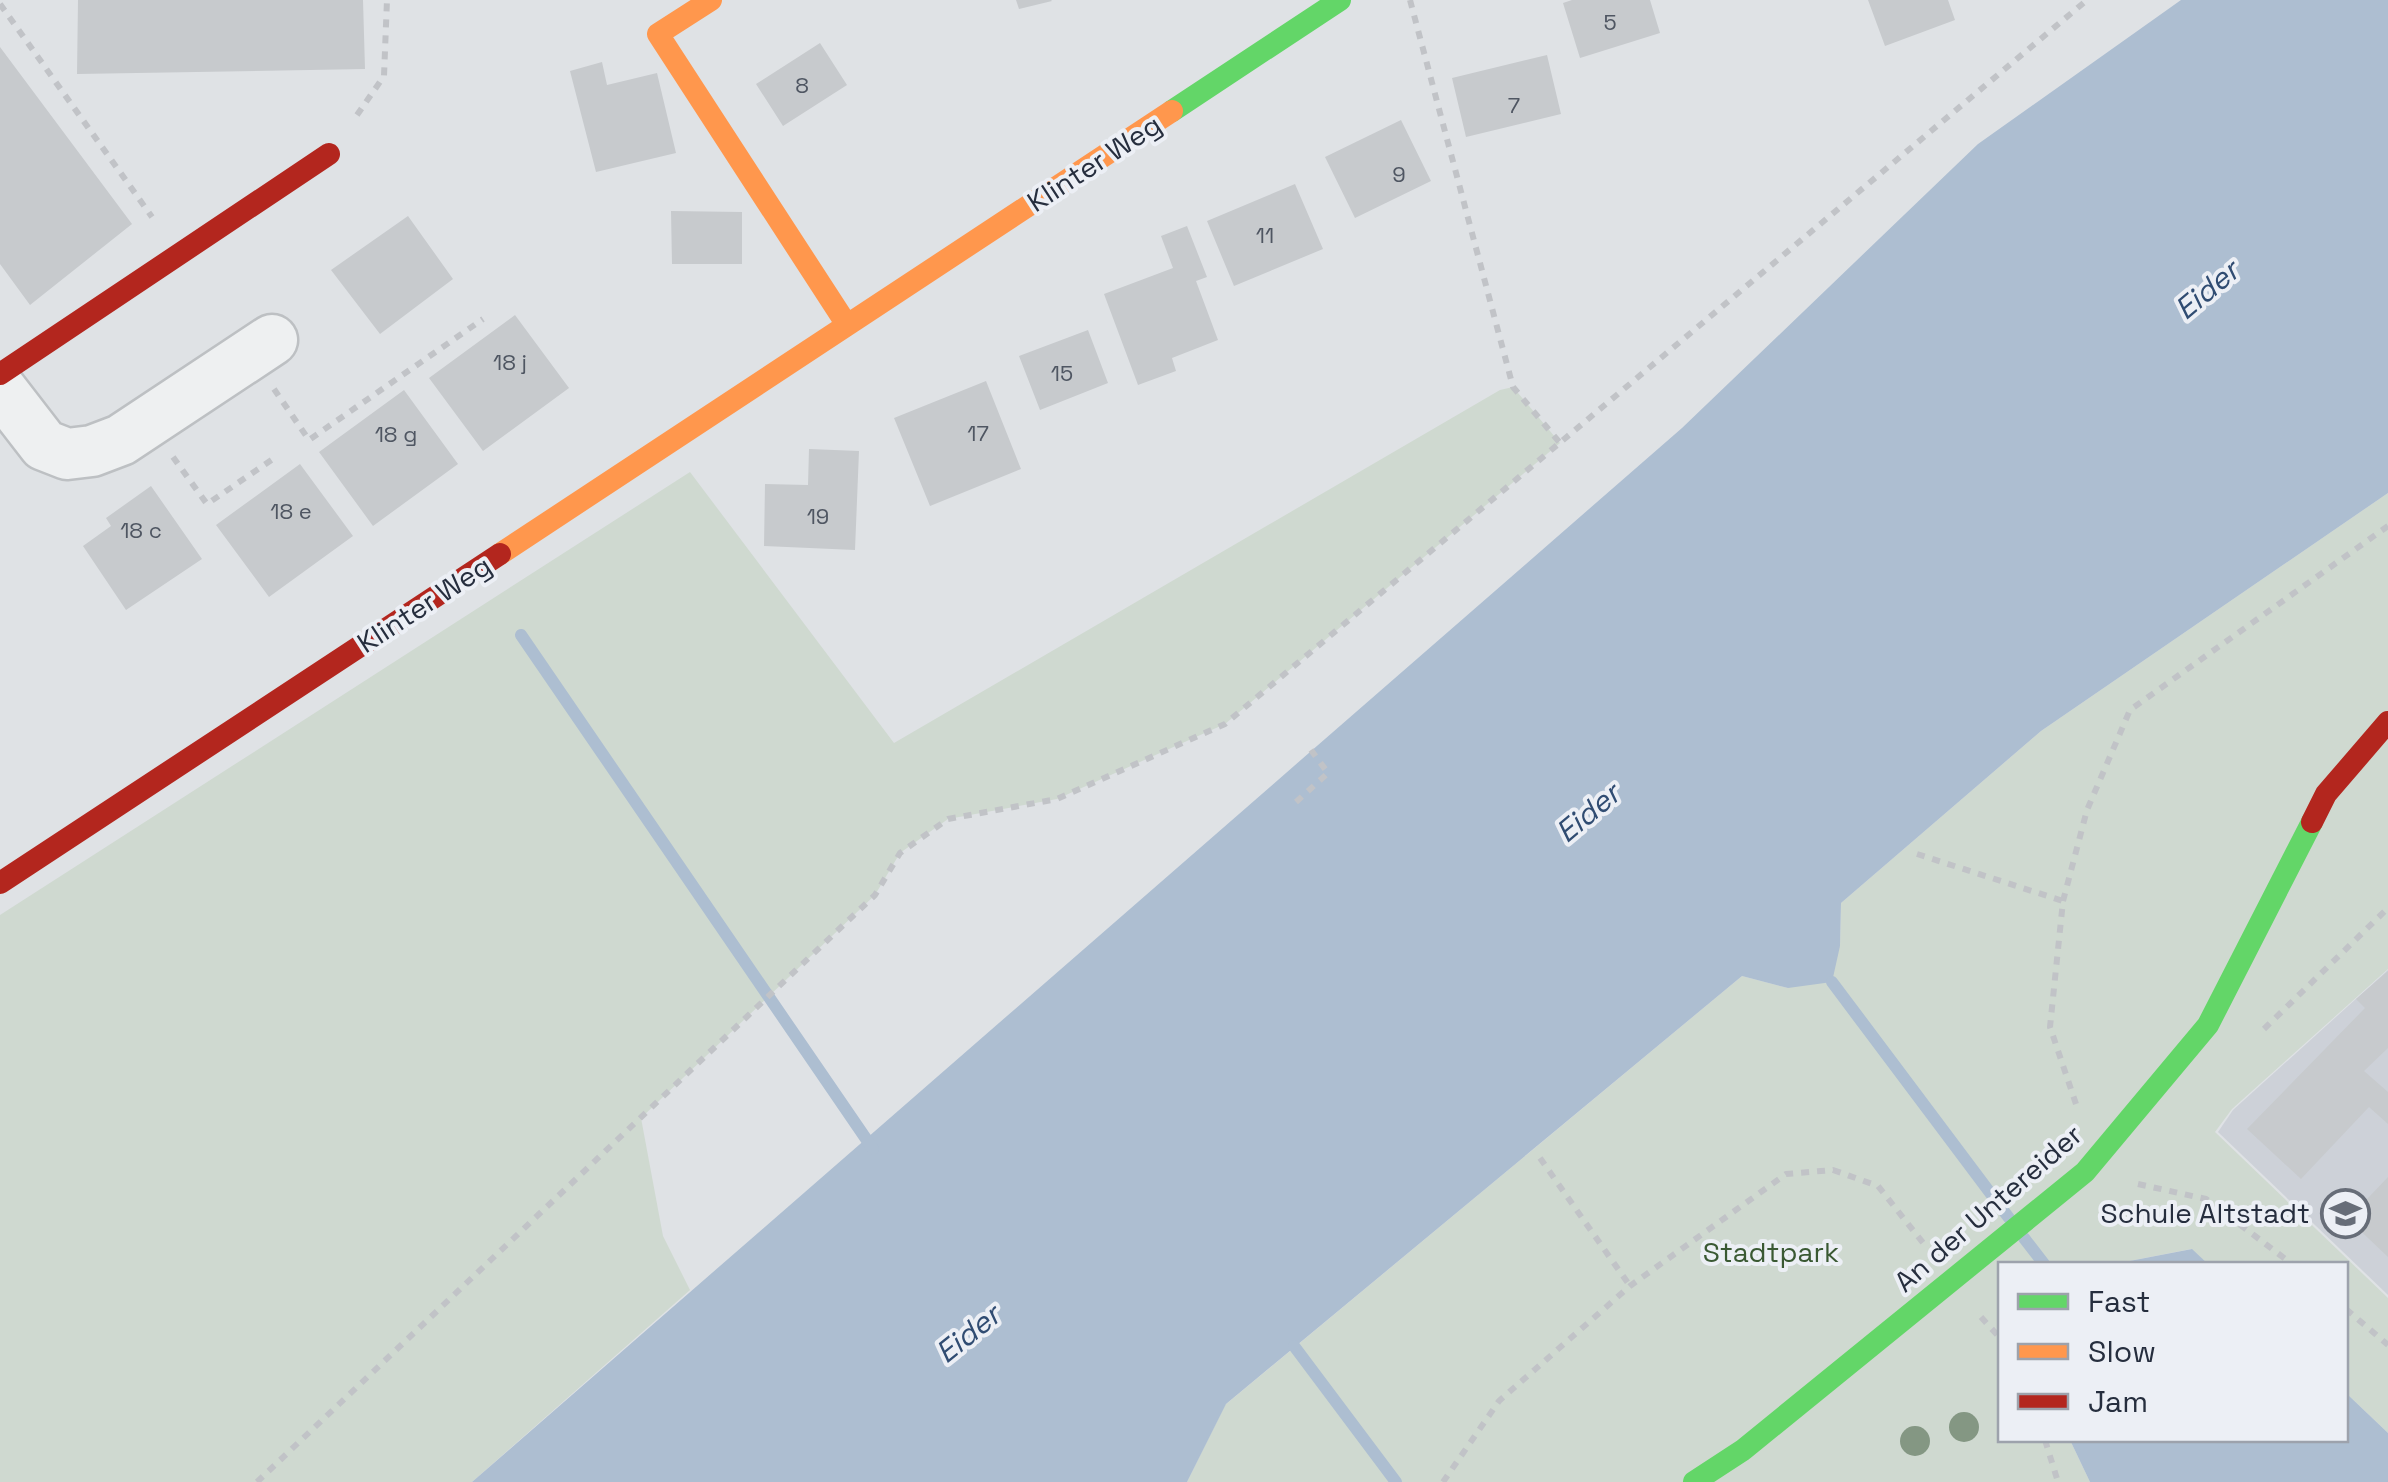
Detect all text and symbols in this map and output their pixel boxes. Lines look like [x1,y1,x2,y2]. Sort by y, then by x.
house number: 5 [1603,8,1617,36]
house number: 8 [795,71,809,99]
house number: 7 [1508,91,1520,119]
street label: Klinter Weg [1020,106,1168,220]
house number: 9 [1392,160,1406,188]
house number: 11 [1256,221,1274,249]
water label: Eider [2166,250,2249,328]
house number: 18 j [493,348,527,376]
house number: 15 [1051,359,1073,387]
house number: 17 [967,419,989,447]
house number: 18 g [375,420,417,448]
house number: 18 e [270,497,312,525]
house number: 19 [807,502,829,530]
house number: 18 c [120,516,162,544]
street label: Klinter Weg [350,547,498,661]
water label: Eider [1547,773,1630,851]
street label: An der Untereider [1887,1117,2089,1299]
school or university icon: Schule Altstadt [2319,1187,2371,1239]
place label: Schule Altstadt [2101,1195,2310,1231]
park label: Stadtpark [1703,1234,1839,1270]
legend [1998,1262,2348,1442]
text: Fast [2088,1282,2150,1321]
water label: Eider [927,1294,1010,1372]
text: Slow [2088,1332,2156,1371]
text: Jam [2088,1382,2148,1421]

